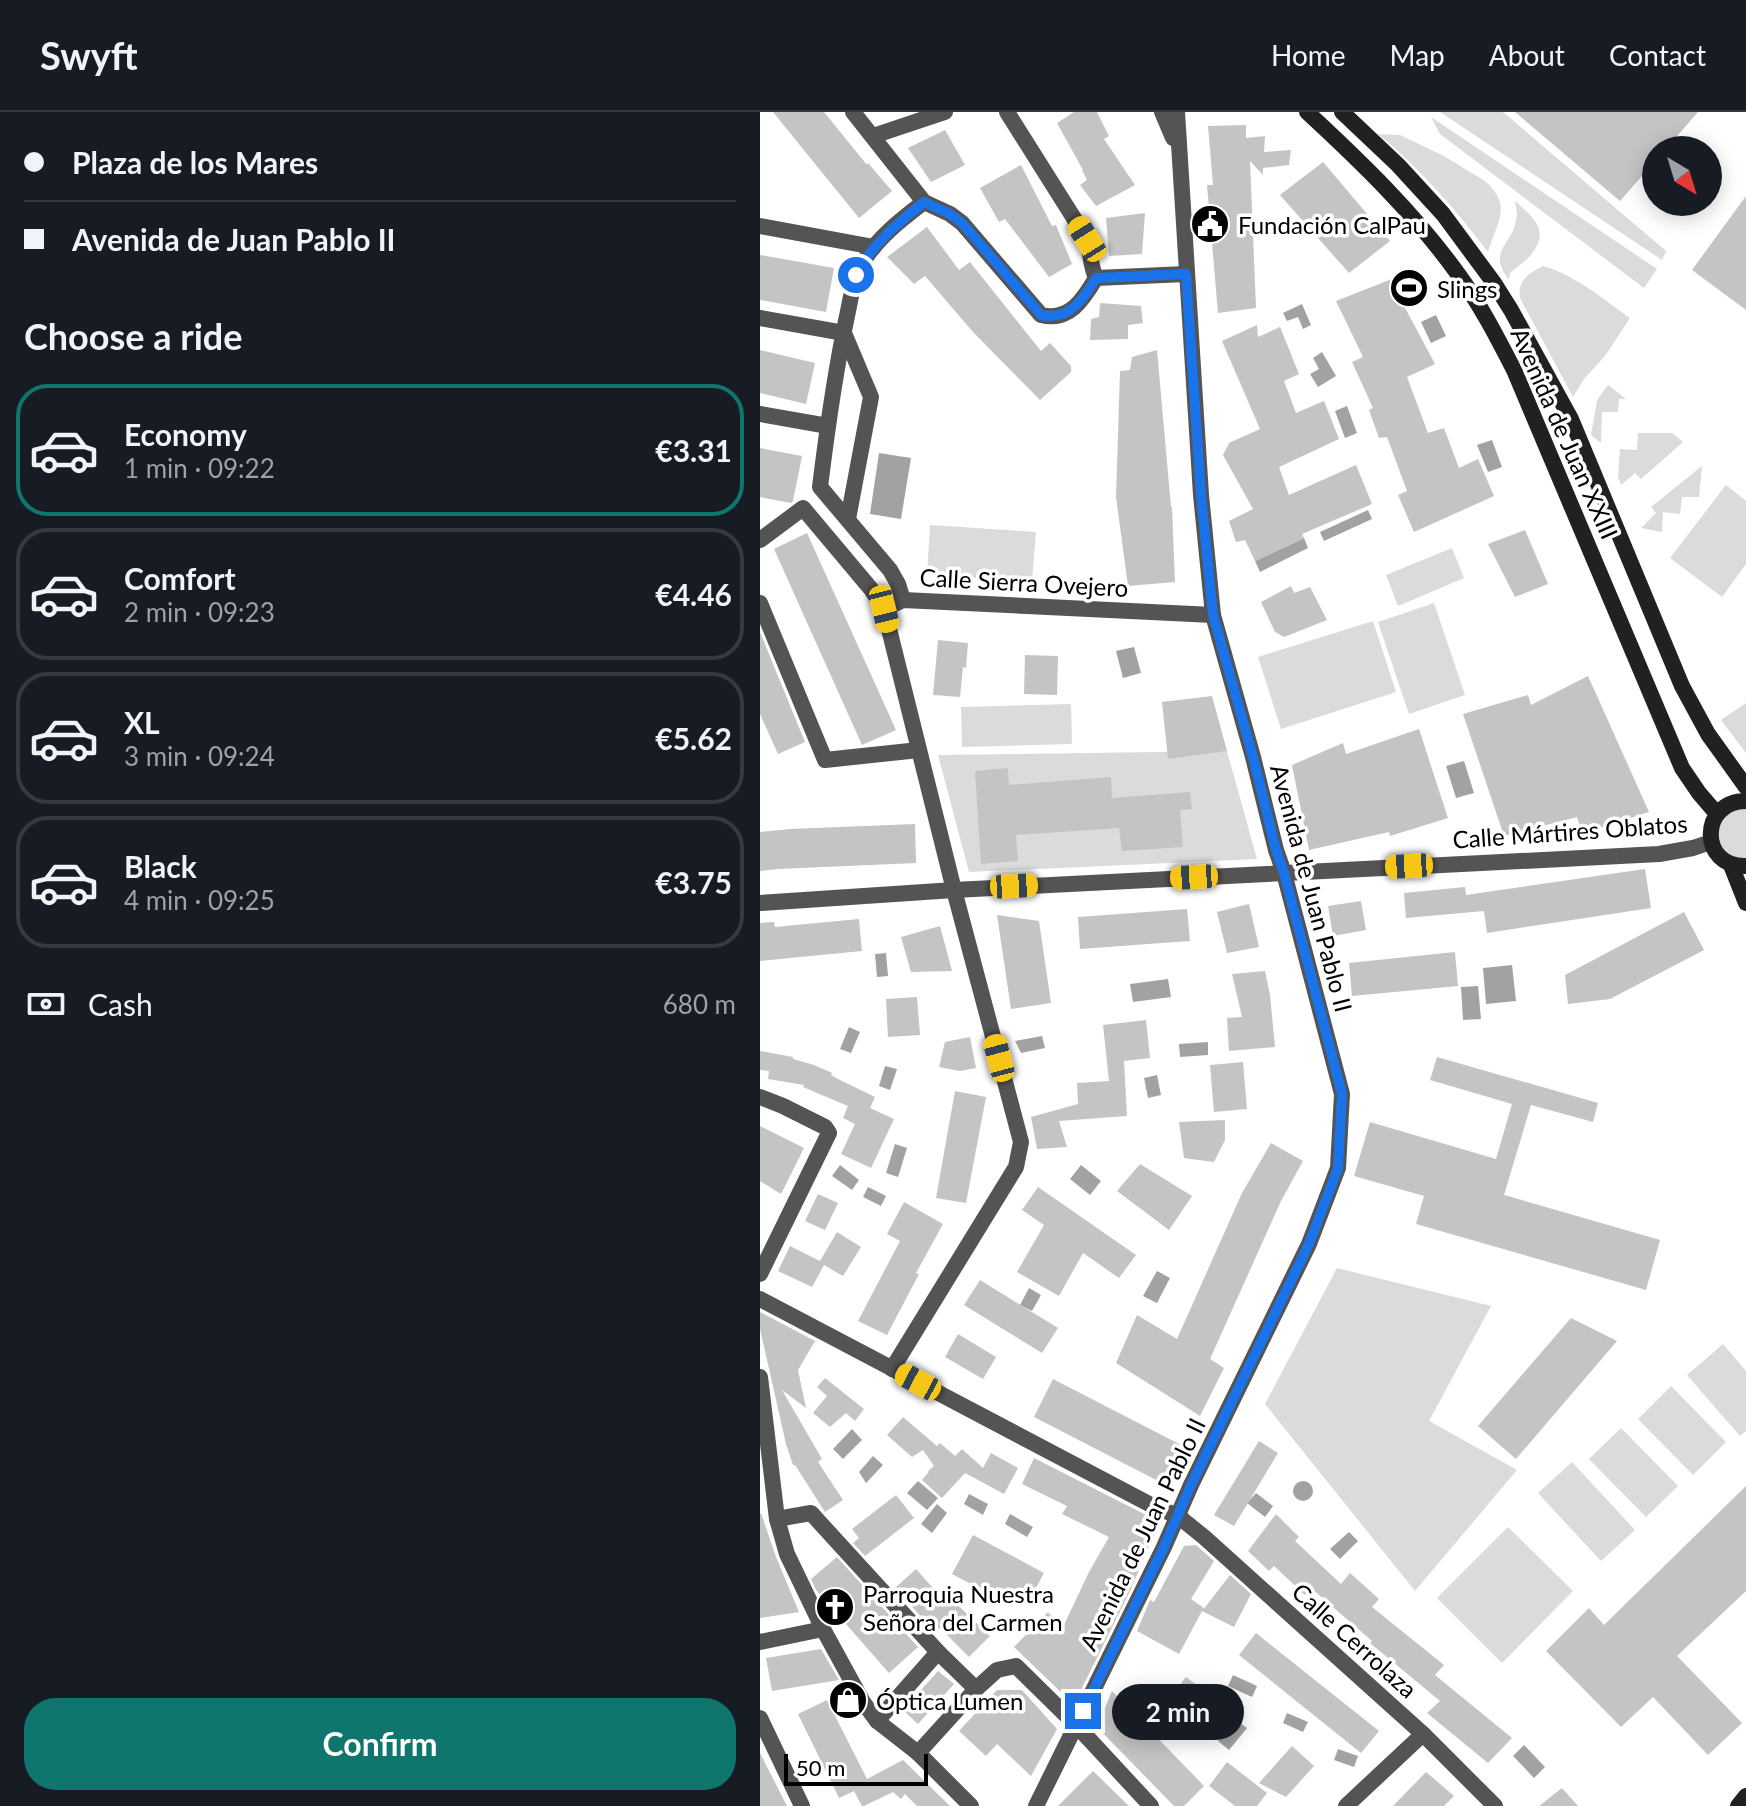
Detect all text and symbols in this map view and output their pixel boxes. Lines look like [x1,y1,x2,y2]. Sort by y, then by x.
text: Swyft [40,32,138,78]
text: Home [1271,38,1346,72]
text: Map [1390,38,1445,72]
text: About [1489,38,1565,72]
text: Contact [1609,38,1706,72]
north arrow [1642,136,1722,216]
map controls [1642,136,1722,216]
text: Plaza de los Mares [72,144,318,180]
public building icon: Fundación CalPau [1189,203,1231,245]
place label: Fundación CalPau [1238,210,1426,239]
car [1064,212,1110,266]
text: Avenida de Juan Pablo II [72,221,395,257]
route start [838,257,874,293]
sports icon: Slings [1388,267,1430,309]
place label: Slings [1437,274,1498,303]
text: Choose a ride [24,314,243,358]
street label: Avenida de Juan XXIII [1505,323,1625,543]
icon: car [28,414,100,486]
text: Economy [124,416,247,452]
text: €3.31 [655,432,732,468]
text: 1 min · 09:22 [124,452,275,484]
icon: car [28,558,100,630]
text: Comfort [124,560,236,596]
street label: Calle Sierra Ovejero [919,562,1129,602]
text: €4.46 [655,576,732,612]
car [867,583,901,635]
text: 2 min · 09:23 [124,596,275,628]
icon: car [28,702,100,774]
text: XL [124,704,160,740]
text: €5.62 [655,720,732,756]
text: 3 min · 09:24 [124,740,275,772]
street label: Avenida de Juan Pablo II [1265,761,1359,1015]
street label: Calle Mártires Oblatos [1452,808,1688,854]
icon: car [28,846,100,918]
text: Black [124,848,197,884]
car [1384,853,1434,879]
text: €3.75 [655,864,732,900]
car [1169,864,1219,890]
car [989,873,1039,899]
text: 4 min · 09:25 [124,884,275,916]
icon: cash [24,982,68,1026]
text: Cash [88,986,153,1022]
text: 680 m [663,988,736,1020]
car [981,1032,1017,1084]
car [891,1360,945,1404]
street label: Avenida de Juan Pablo II [1073,1413,1211,1655]
street label: Calle Cerrolaza [1287,1577,1423,1703]
place label: Parroquia Nuestra Señora del Carmen [863,1579,1063,1636]
church icon: Parroquia Nuestra Señora del Carmen [814,1586,856,1628]
shop icon: Óptica Lumen [827,1679,869,1721]
callout: 2 min [1111,1683,1243,1739]
place label: Óptica Lumen [876,1686,1023,1715]
route end [1065,1693,1101,1729]
text: 2 min [1146,1696,1210,1728]
button: Confirm [24,1698,736,1790]
scale bar [784,1750,928,1786]
text: 50 m [796,1754,845,1781]

